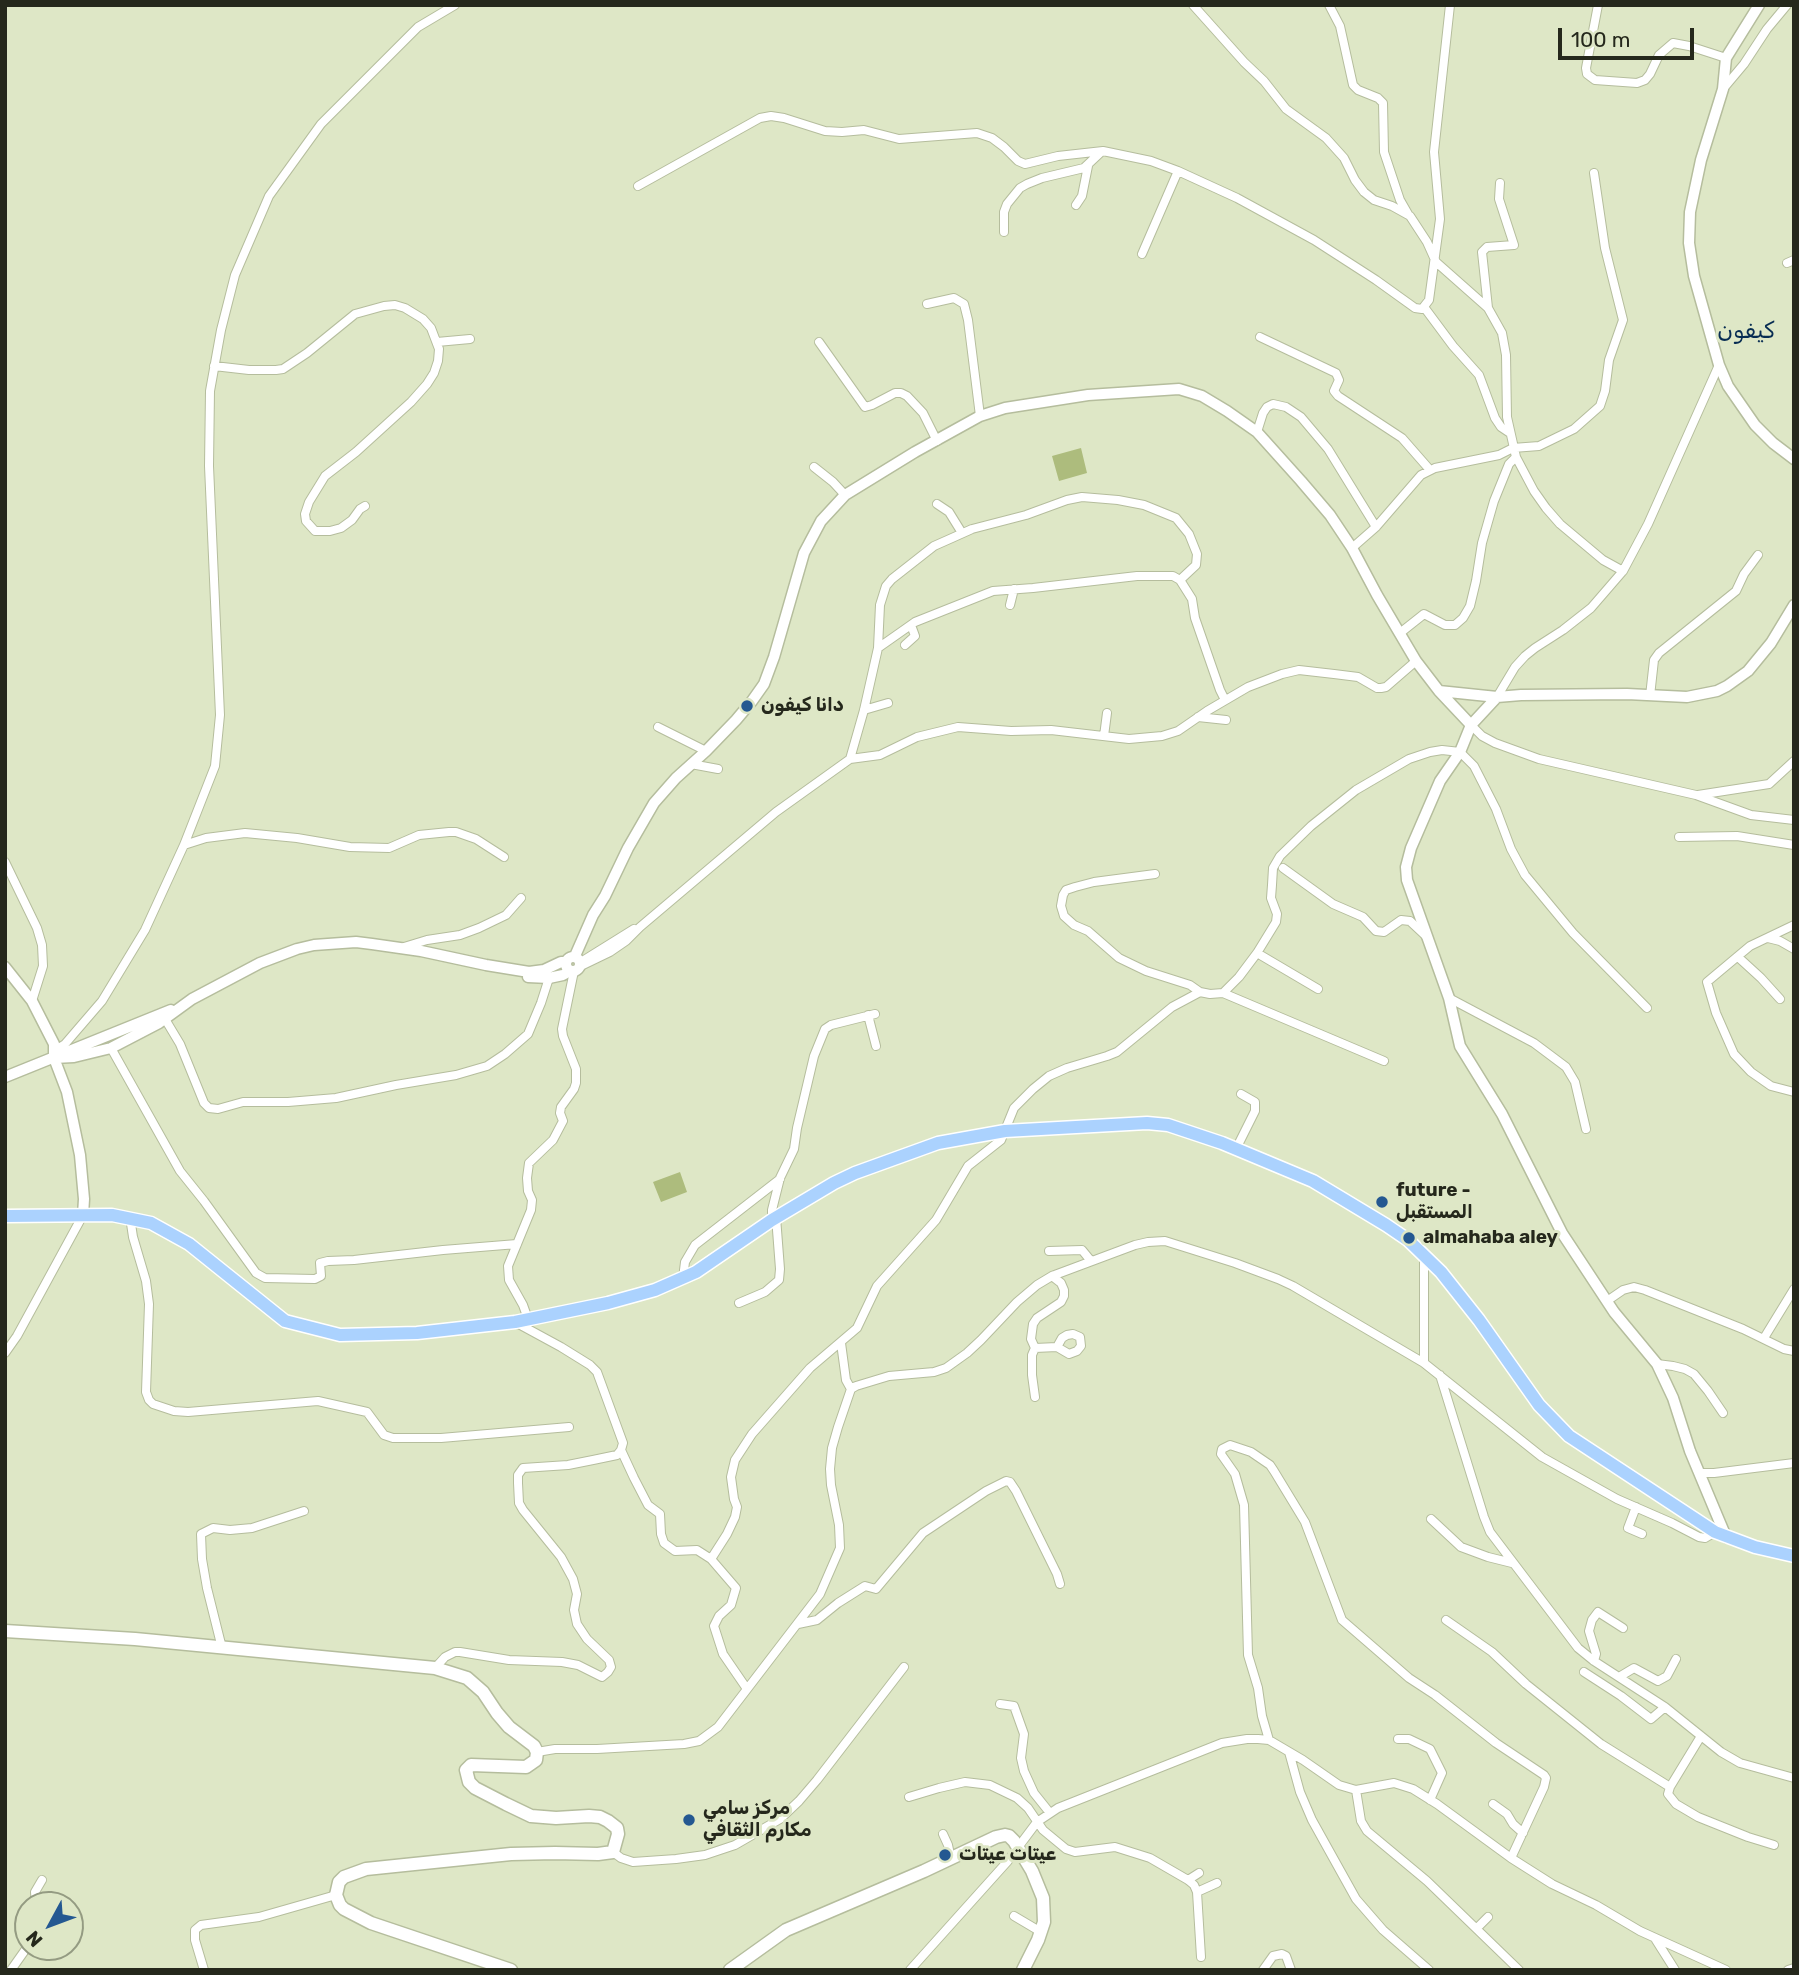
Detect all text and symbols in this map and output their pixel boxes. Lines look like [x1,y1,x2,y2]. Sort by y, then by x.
scale bar [1561,14,1698,58]
text: 100 m [1571,27,1630,52]
district label: كيفون [1717,317,1775,345]
place label: دانا كيفون [761,695,844,717]
marker: دانا كيفون [739,698,755,714]
place label: future - المستقبل [1396,1180,1473,1224]
marker: future - المستقبل [1374,1194,1390,1210]
place label: almahaba aley [1423,1227,1558,1249]
marker: almahaba aley [1401,1230,1417,1246]
place label: مركز سامي مكارم الثقافي [703,1798,812,1842]
marker: مركز سامي مكارم الثقافي [681,1812,697,1828]
place label: عيتات عيتات [959,1844,1056,1866]
marker: عيتات عيتات [937,1847,953,1863]
north arrow [14,1891,84,1961]
text: N [21,1926,47,1952]

